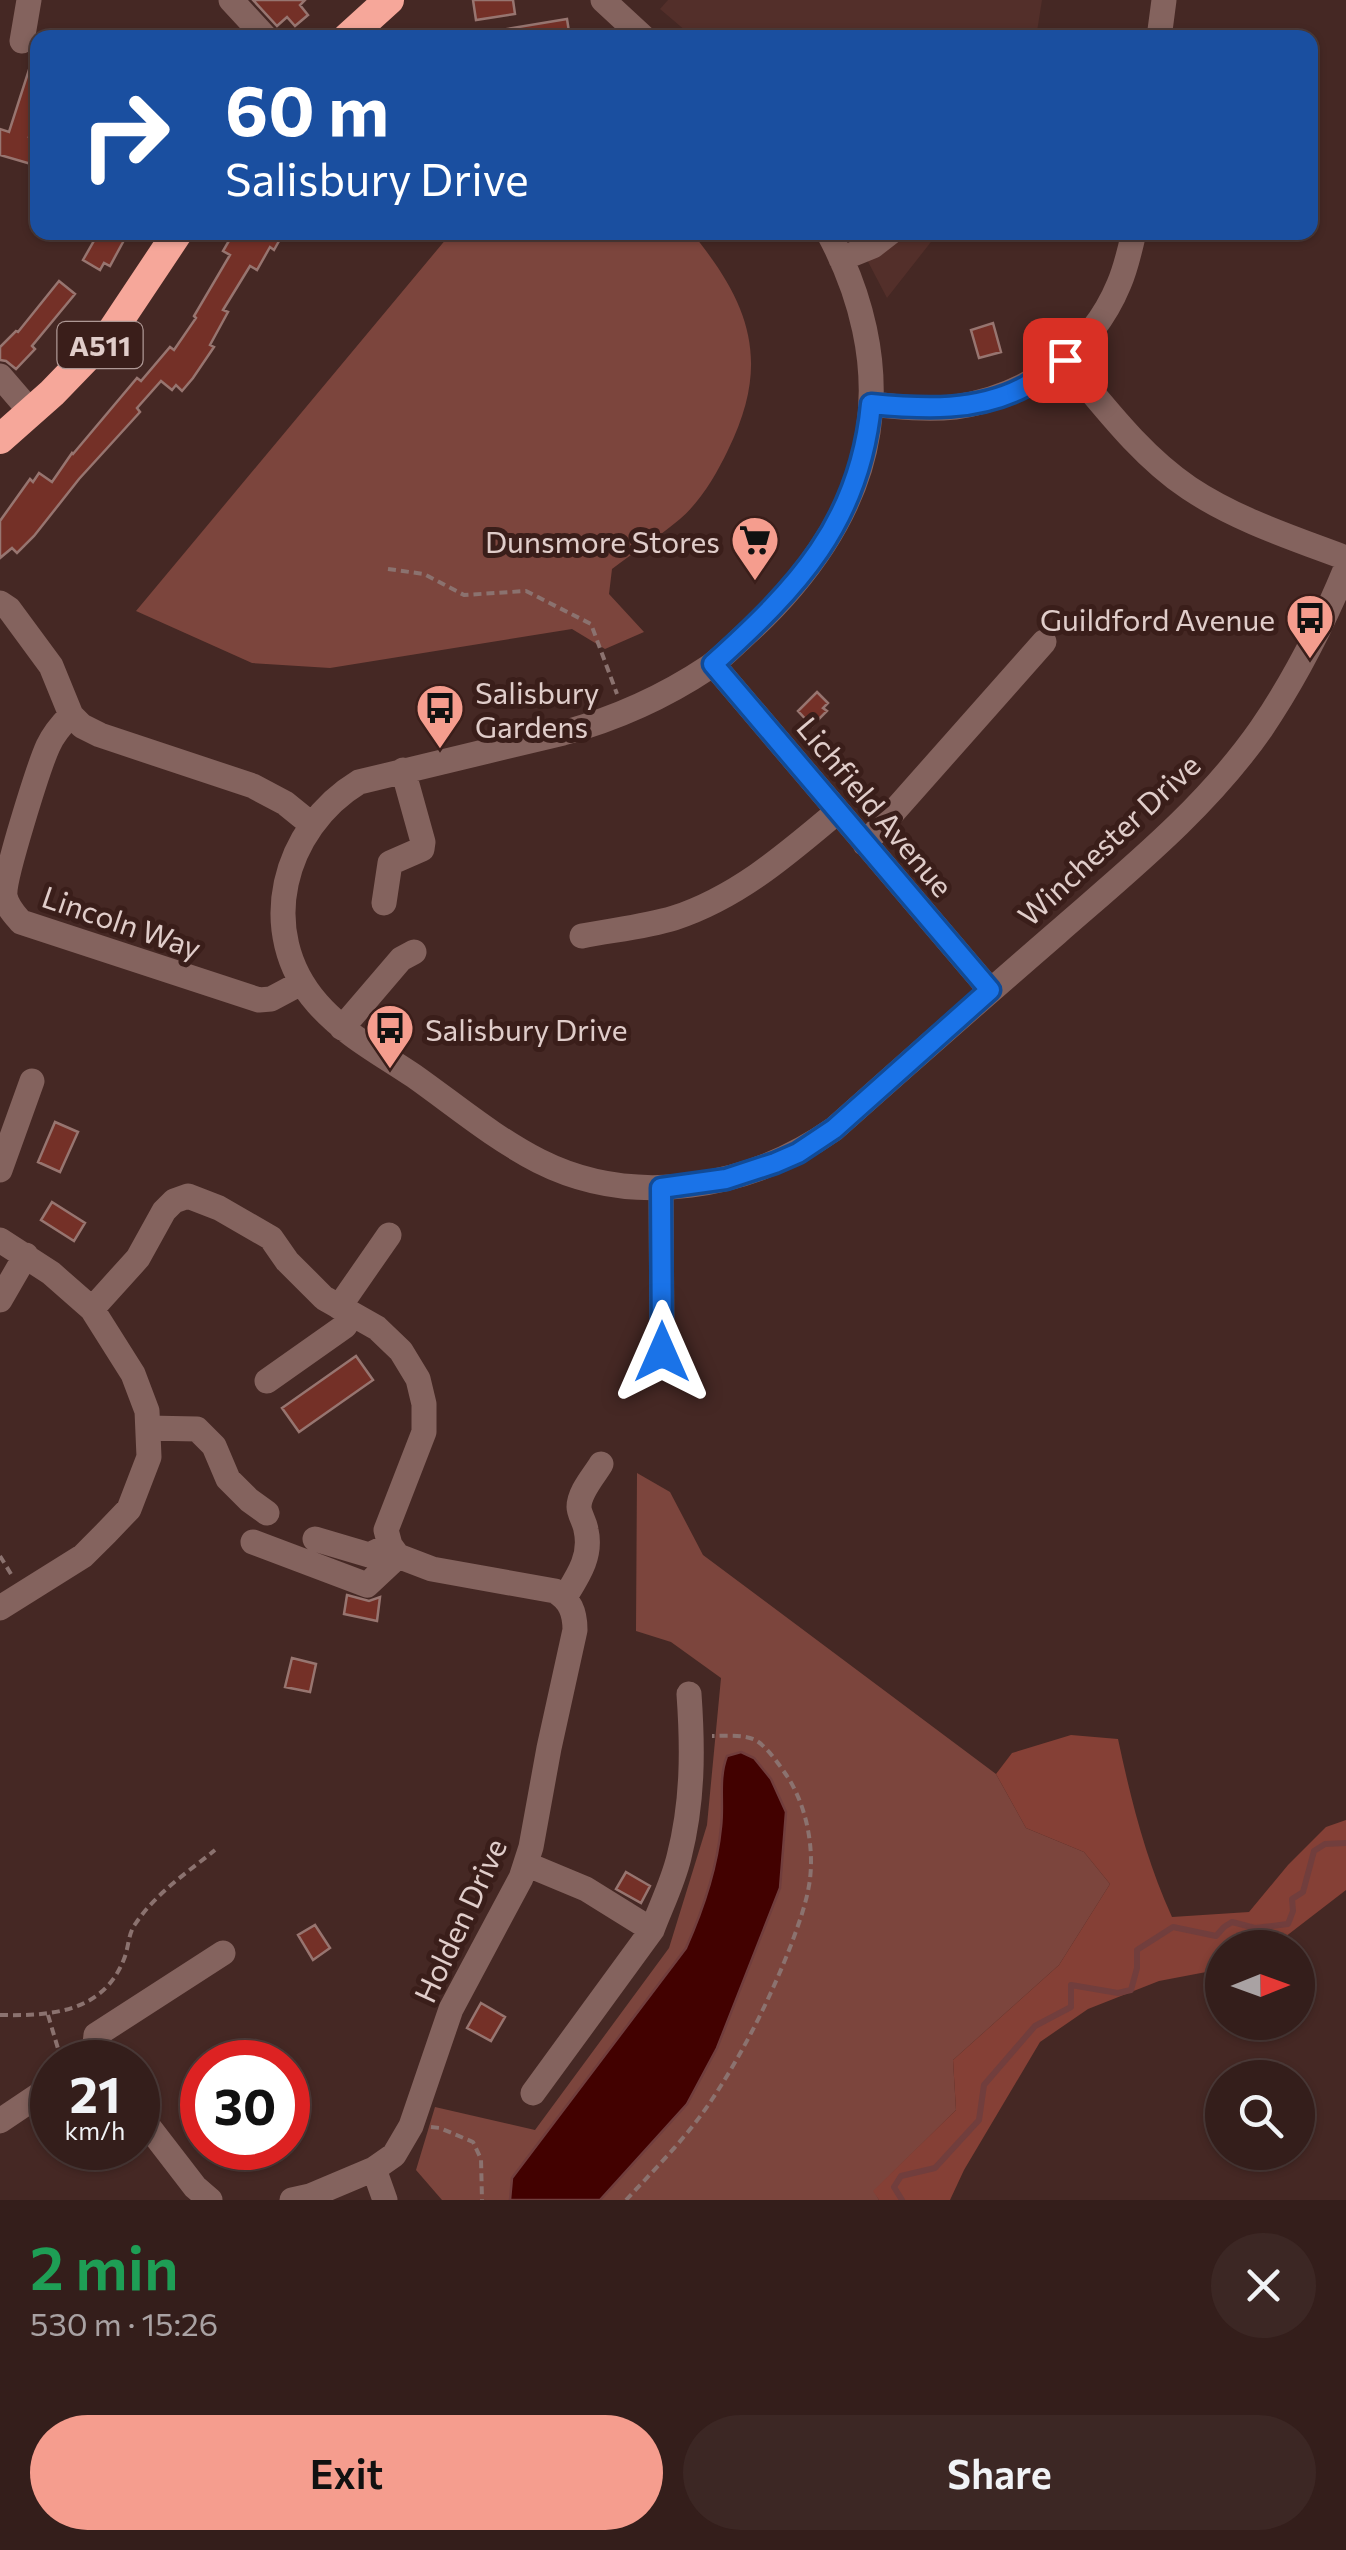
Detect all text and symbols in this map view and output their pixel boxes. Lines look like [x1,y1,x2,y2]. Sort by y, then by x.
text: 60 m [225,65,389,150]
icon: right [60,70,190,200]
text: Salisbury Drive [225,150,529,205]
pin [1023,318,1108,403]
road number: A511 [58,322,142,368]
icon: arrive [1038,333,1093,388]
supermarket icon: Dunsmore Stores [729,514,781,582]
place label: Dunsmore Stores [485,522,720,559]
bus stop icon: Guildford Avenue [1284,592,1336,660]
place label: Guildford Avenue [1040,600,1275,637]
place label: Salisbury Gardens [475,673,599,744]
bus stop icon: Salisbury Gardens [414,682,466,750]
street label: Lichfield Avenue [790,709,962,903]
street label: Winchester Drive [1009,745,1207,933]
street label: Lincoln Way [38,877,206,965]
bus stop icon: Salisbury Drive [364,1002,416,1070]
place label: Salisbury Drive [425,1010,628,1047]
position arrow [610,1300,714,1404]
street label: Holden Drive [405,1832,513,2008]
north arrow [1205,1930,1315,2040]
map controls [1205,1930,1315,2170]
speed limit sign: 30 [180,2040,310,2170]
button: search [1205,2060,1315,2170]
text: 21 [69,2062,121,2123]
text: km/h [65,2115,125,2145]
text: 2 min [30,2229,179,2302]
button: close [1211,2233,1316,2338]
text: 530 m · 15:26 [30,2303,218,2343]
button: Exit [30,2415,663,2530]
button: Share [683,2415,1316,2530]

